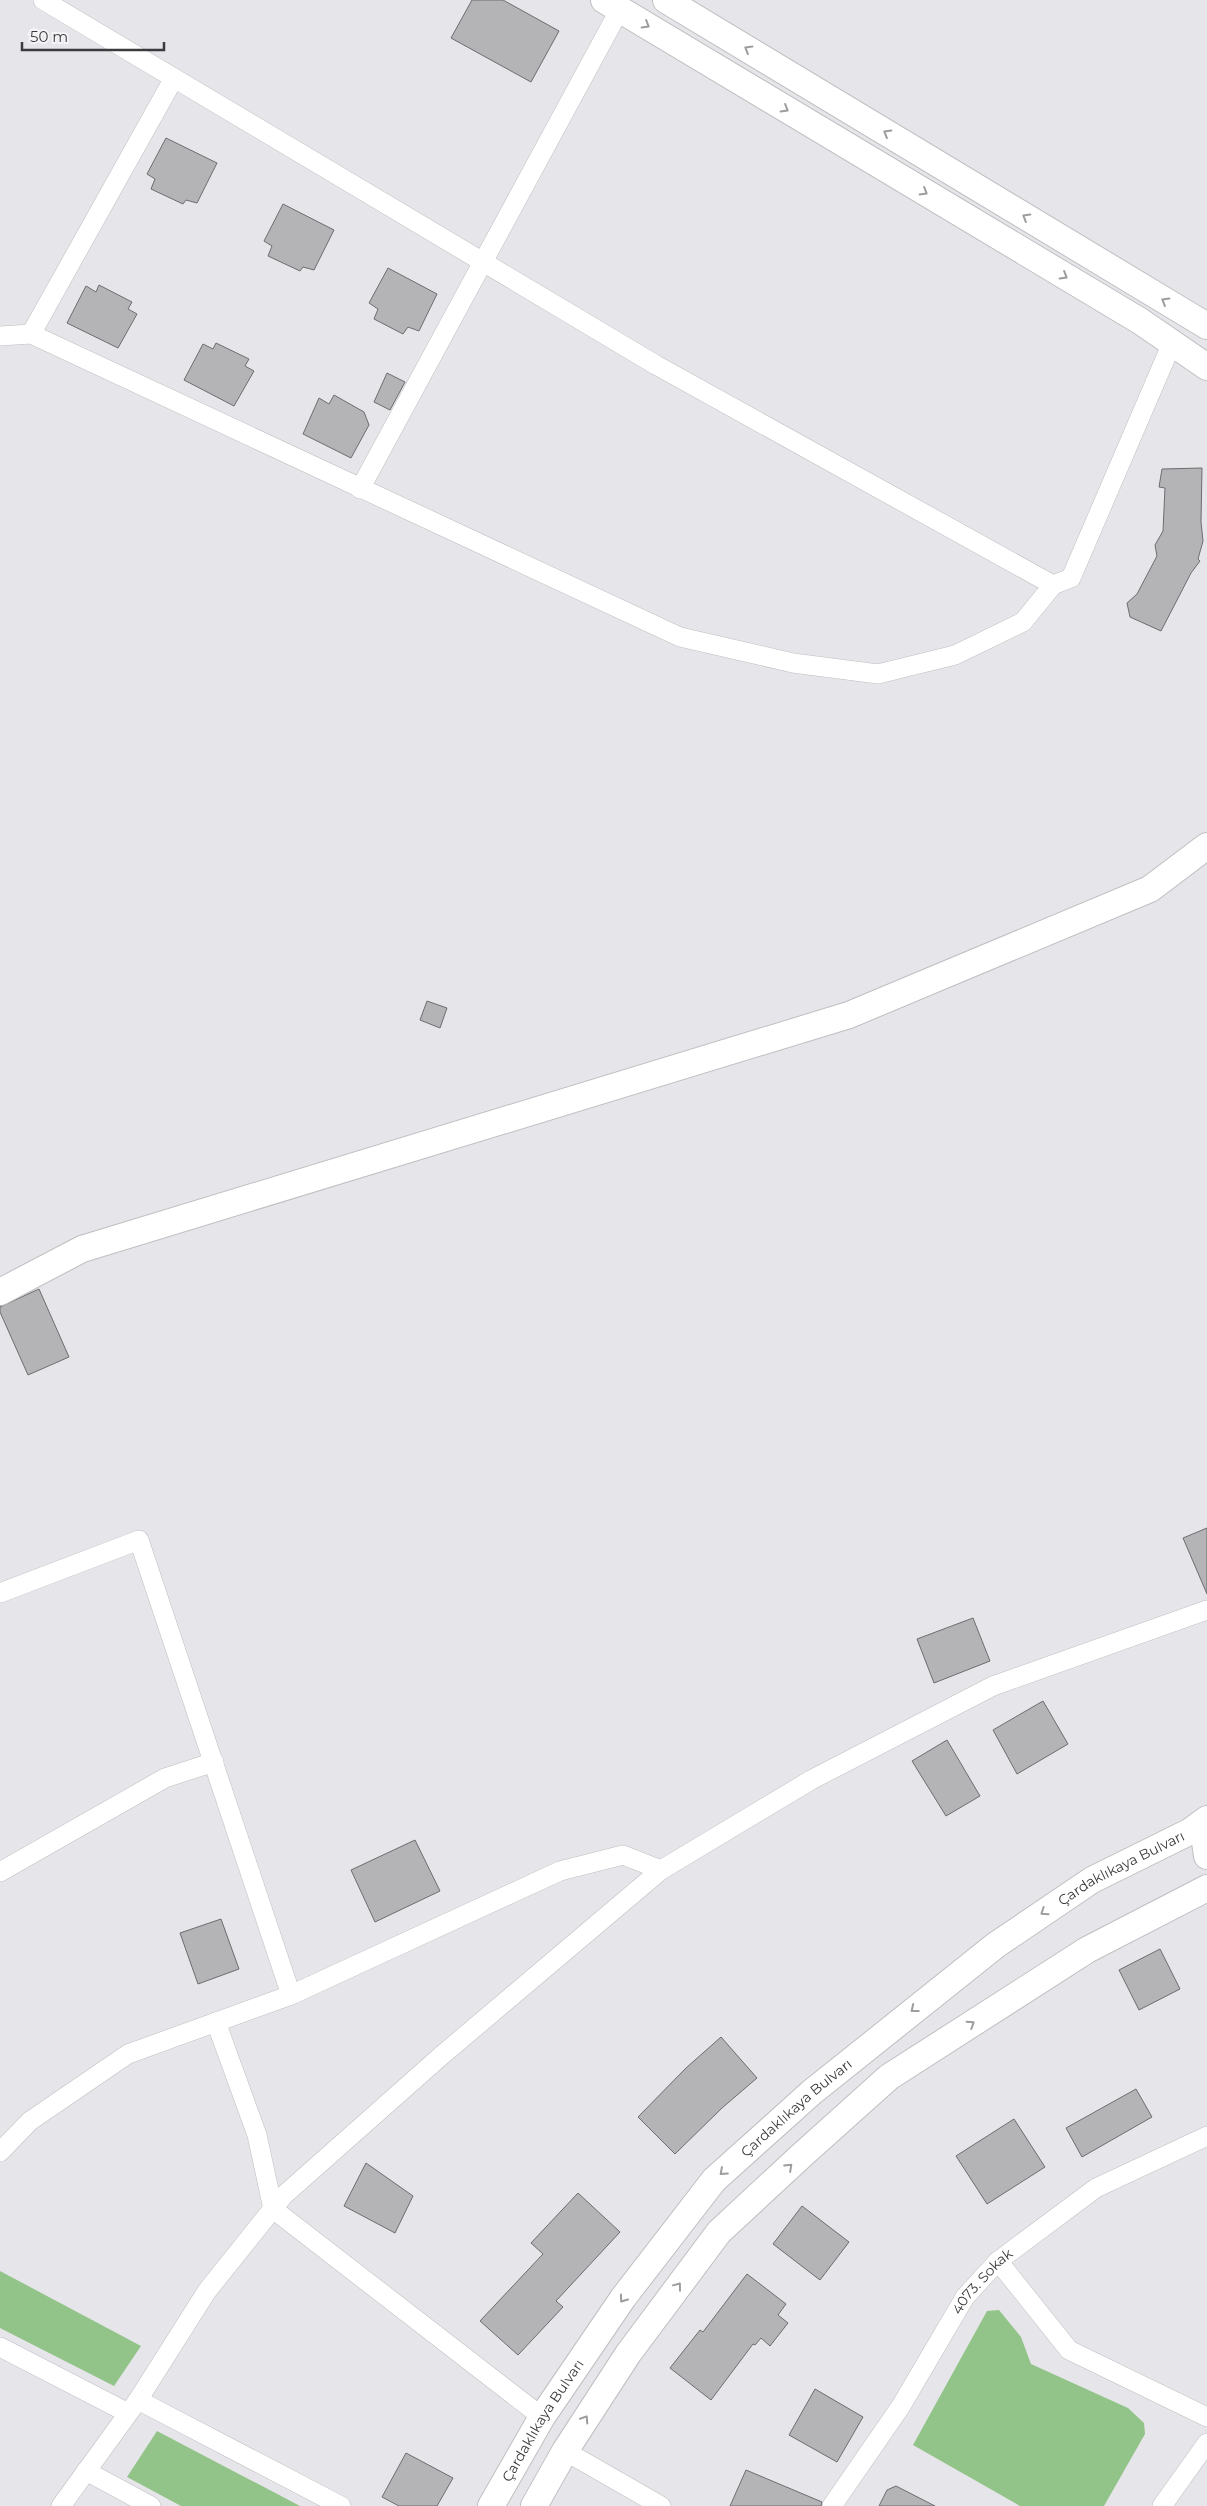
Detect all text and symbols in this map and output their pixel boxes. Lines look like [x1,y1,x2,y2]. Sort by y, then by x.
one-way arrow [640,19,649,29]
scale bar [22,20,165,52]
text: 50 m [30,27,68,46]
one-way arrow [744,45,753,55]
one-way arrow [779,102,788,112]
one-way arrow [883,129,892,139]
one-way arrow [919,186,928,196]
one-way arrow [1023,213,1032,223]
one-way arrow [1058,269,1067,279]
one-way arrow [1162,297,1171,307]
street label: Çardaklıkaya Bulvarı [1054,1827,1187,1910]
one-way arrow [1040,1906,1049,1916]
one-way arrow [911,2004,920,2012]
one-way arrow [965,2021,974,2031]
street label: Çardaklıkaya Bulvarı [737,2055,855,2161]
one-way arrow [783,2164,792,2173]
one-way arrow [720,2166,729,2175]
street label: 4073. Sokak [948,2244,1017,2318]
one-way arrow [673,2283,681,2292]
one-way arrow [620,2293,629,2303]
street label: Çardaklıkaya Bulvarı [498,2356,588,2485]
one-way arrow [579,2415,588,2425]

